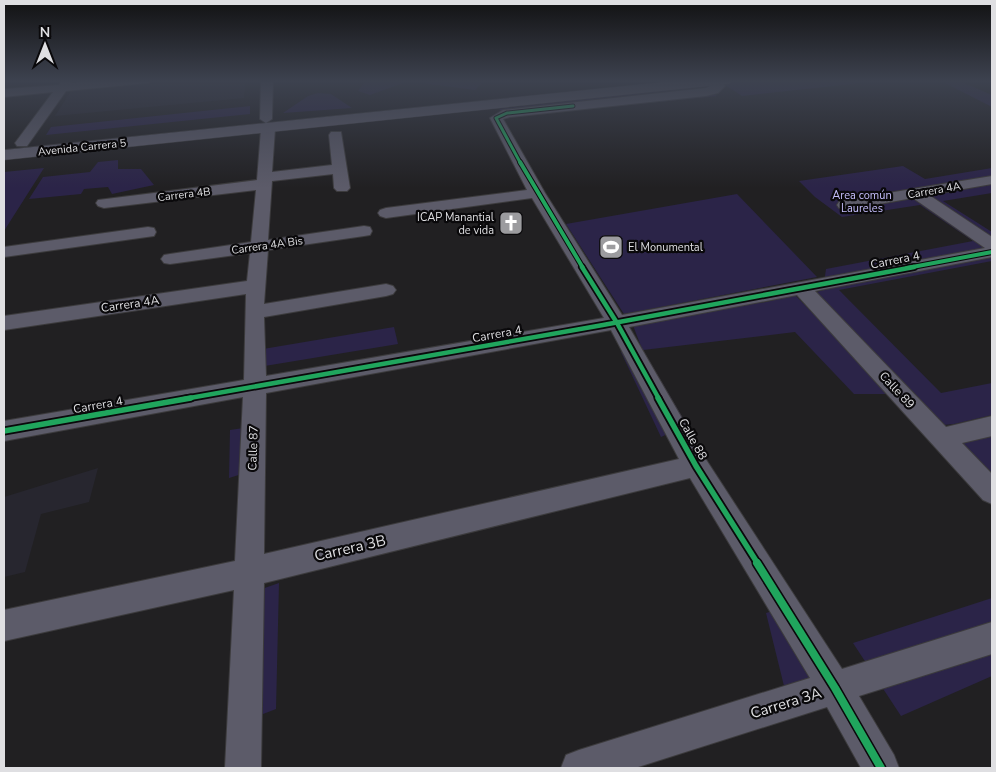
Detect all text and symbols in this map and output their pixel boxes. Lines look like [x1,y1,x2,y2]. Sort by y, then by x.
north arrow [20,20,70,70]
text: N [40,23,50,42]
street label: Avenida Carrera 5 [37,135,127,160]
street label: Carrera 4A [906,178,962,203]
street label: Carrera 4B [157,184,211,205]
park label: Area común Laureles [832,188,892,216]
place label: ICAP Manantial de vida [417,210,495,238]
church icon: ICAP Manantial de vida [498,210,524,236]
street label: Carrera 4A Bis [230,233,304,258]
sports icon: El Monumental [598,234,624,260]
place label: El Monumental [628,240,704,255]
street label: Carrera 4 [869,247,921,273]
street label: Carrera 4A [100,292,160,316]
street label: Carrera 4 [471,322,523,346]
street label: Calle 89 [876,368,918,412]
street label: Carrera 4 [72,393,124,417]
street label: Calle 88 [675,415,711,463]
street label: Calle 87 [244,425,262,471]
street label: Carrera 3B [312,530,388,566]
street label: Carrera 3A [748,683,824,723]

